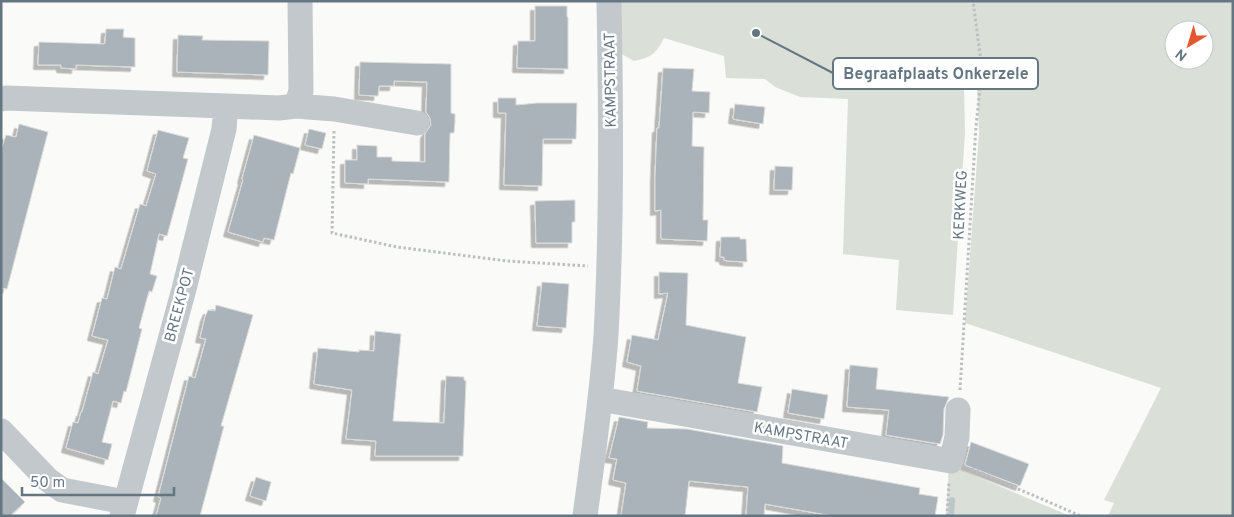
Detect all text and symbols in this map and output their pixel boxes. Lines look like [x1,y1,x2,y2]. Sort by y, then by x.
north arrow [1164,20,1214,70]
street label: KAMPSTRAAT [601,32,622,128]
text: N [1173,44,1191,64]
callout: Begraafplaats Onkerzele [833,58,1038,89]
text: Begraafplaats Onkerzele [843,65,1029,85]
street label: KERKWEG [950,170,973,240]
street label: BREEKPOT [161,266,199,344]
street label: KAMPSTRAAT [752,419,849,454]
scale bar [22,464,175,496]
text: 50 m [30,474,65,493]

